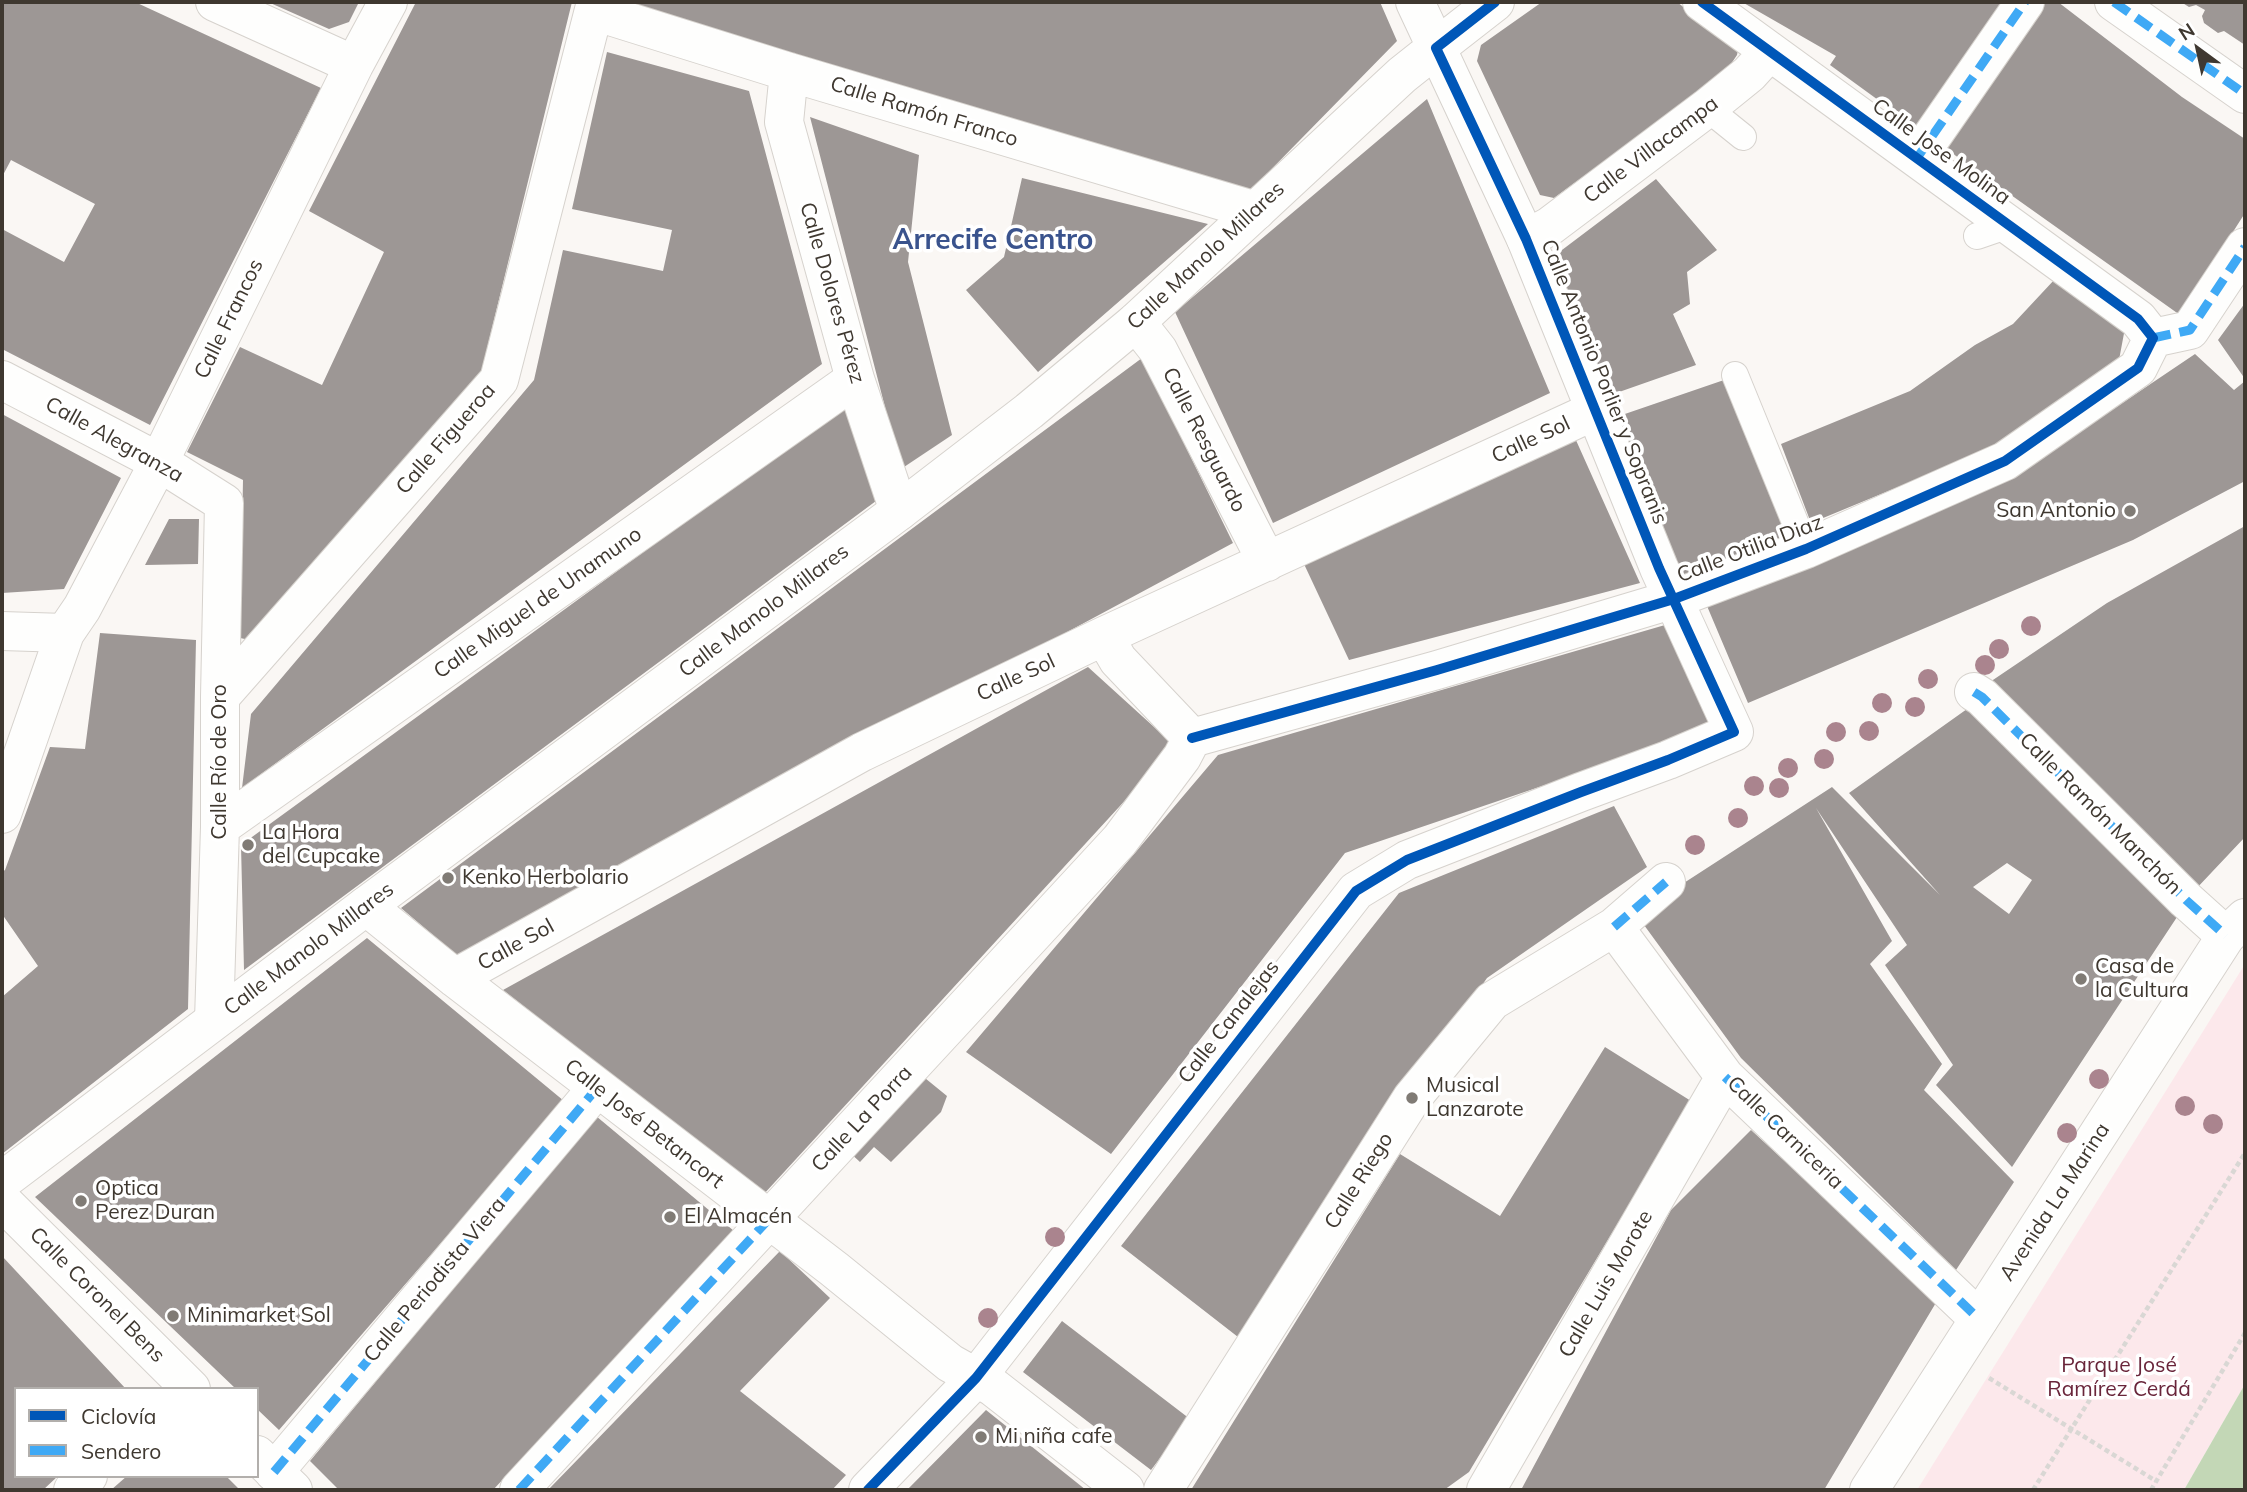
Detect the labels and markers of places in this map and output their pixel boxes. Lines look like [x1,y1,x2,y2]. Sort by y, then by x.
place label: San Antonio [1996,498,2116,524]
marker: San Antonio [2122,503,2138,519]
place label: La Hora del Cupcake [262,820,380,870]
marker: La Hora del Cupcake [240,837,256,853]
place label: Kenko Herbolario [462,865,629,891]
marker: Kenko Herbolario [440,870,456,886]
place label: Casa de la Cultura [2095,954,2189,1004]
marker: Casa de la Cultura [2073,971,2089,987]
place label: Musical Lanzarote [1426,1073,1524,1123]
marker: Musical Lanzarote [1404,1090,1420,1106]
place label: Optica Perez Duran [95,1176,215,1226]
marker: Optica Perez Duran [73,1193,89,1209]
place label: El Almacén [684,1204,792,1230]
marker: El Almacén [662,1209,678,1225]
place label: Minimarket Sol [187,1303,331,1329]
marker: Minimarket Sol [165,1308,181,1324]
place label: Mi niña cafe [995,1424,1112,1450]
marker: Mi niña cafe [973,1429,989,1445]

